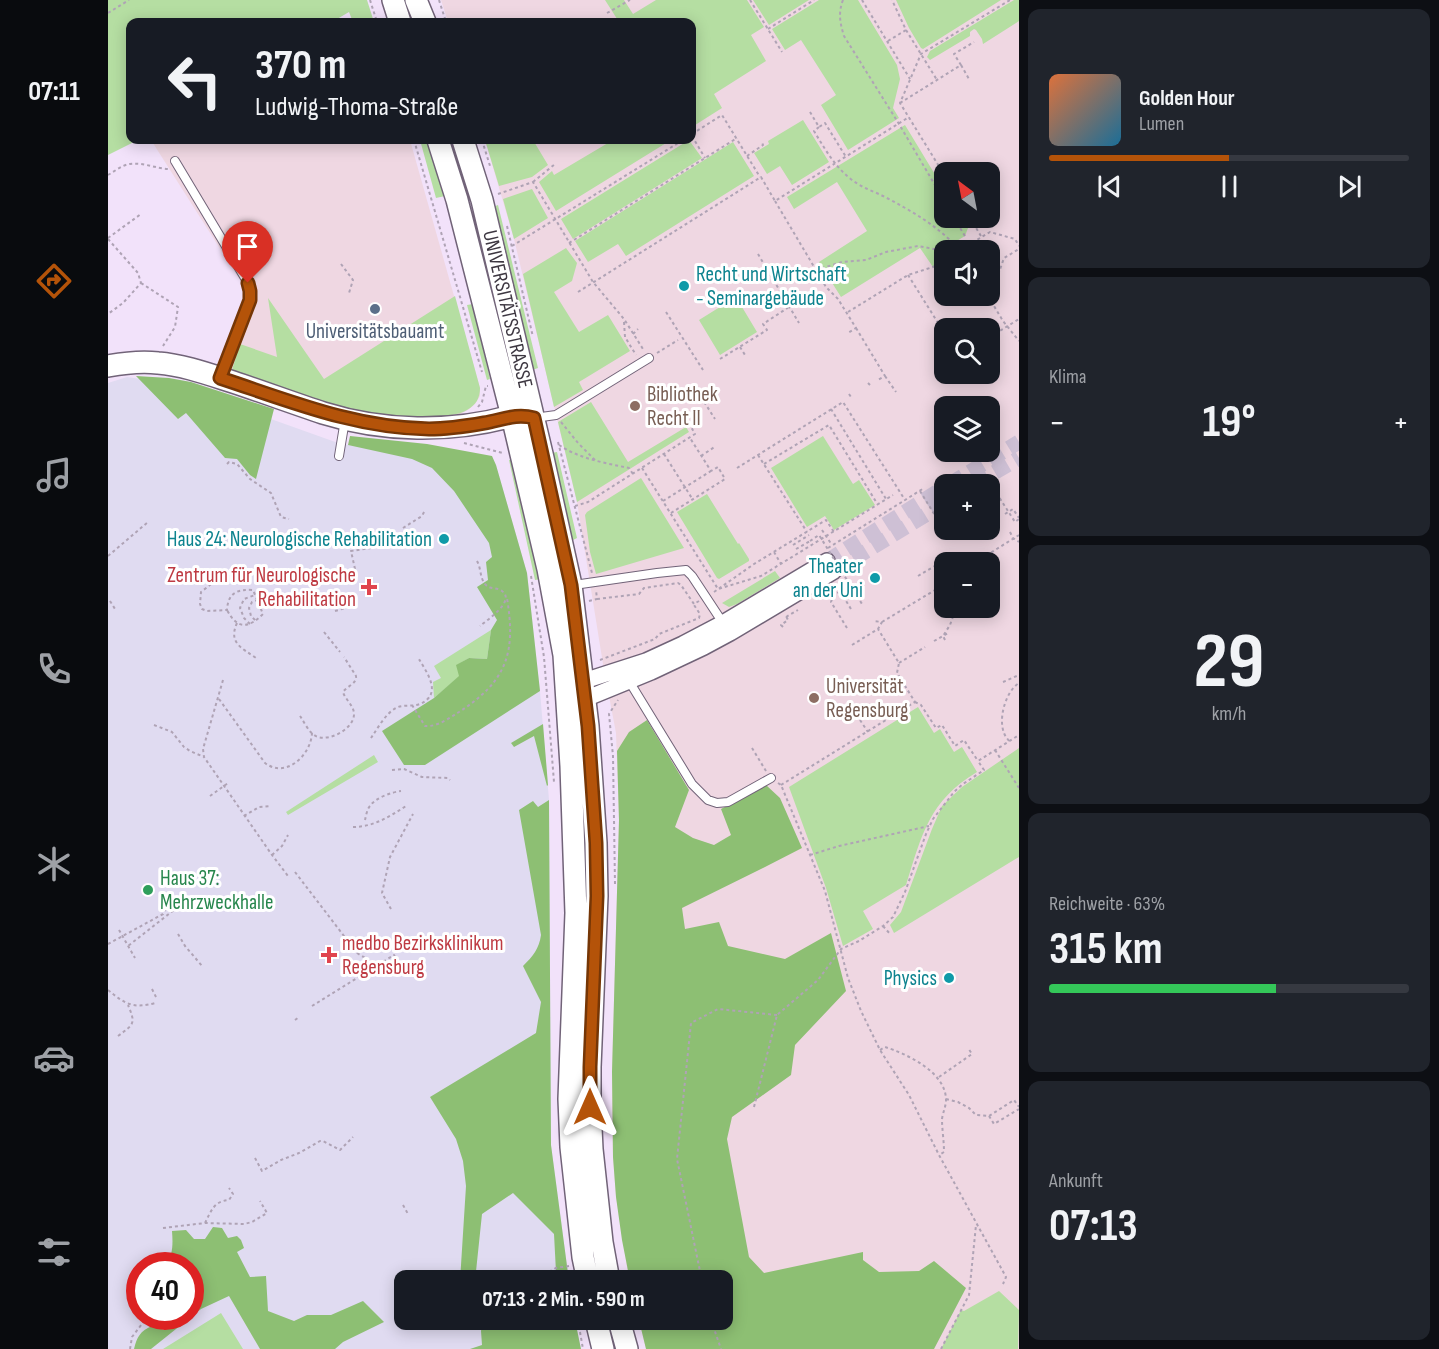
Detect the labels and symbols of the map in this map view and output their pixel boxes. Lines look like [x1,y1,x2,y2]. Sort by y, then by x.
north arrow [934,162,1000,228]
pin [222,221,273,283]
street label: UNIVERSITÄTSSTRASSE [477,228,538,391]
place label: Recht und Wirtschaft - Seminargebäude [696,262,847,311]
marker: Recht und Wirtschaft - Seminargebäude [677,279,691,293]
marker: Universitätsbauamt [368,302,382,316]
place label: Universitätsbauamt [306,319,444,344]
place label: Bibliothek Recht II [647,382,718,431]
marker: Bibliothek Recht II [628,399,642,413]
place label: Haus 24: Neurologische Rehabilitation [167,527,432,552]
marker: Haus 24: Neurologische Rehabilitation [437,532,451,546]
place label: Theater an der Uni [793,554,863,603]
place label: Zentrum für Neurologische Rehabilitation [167,563,356,612]
marker: Theater an der Uni [868,571,882,585]
marker: Zentrum für Neurologische Rehabilitation [360,578,378,596]
place label: Universität Regensburg [826,674,909,723]
marker: Universität Regensburg [807,691,821,705]
place label: Haus 37: Mehrzweckhalle [160,866,273,915]
marker: Haus 37: Mehrzweckhalle [141,883,155,897]
place label: medbo Bezirksklinikum Regensburg [342,931,503,980]
marker: medbo Bezirksklinikum Regensburg [320,946,338,964]
place label: Physics [884,966,937,991]
marker: Physics [942,971,956,985]
position arrow [558,1075,622,1139]
speed limit sign: 40 [126,1252,204,1330]

